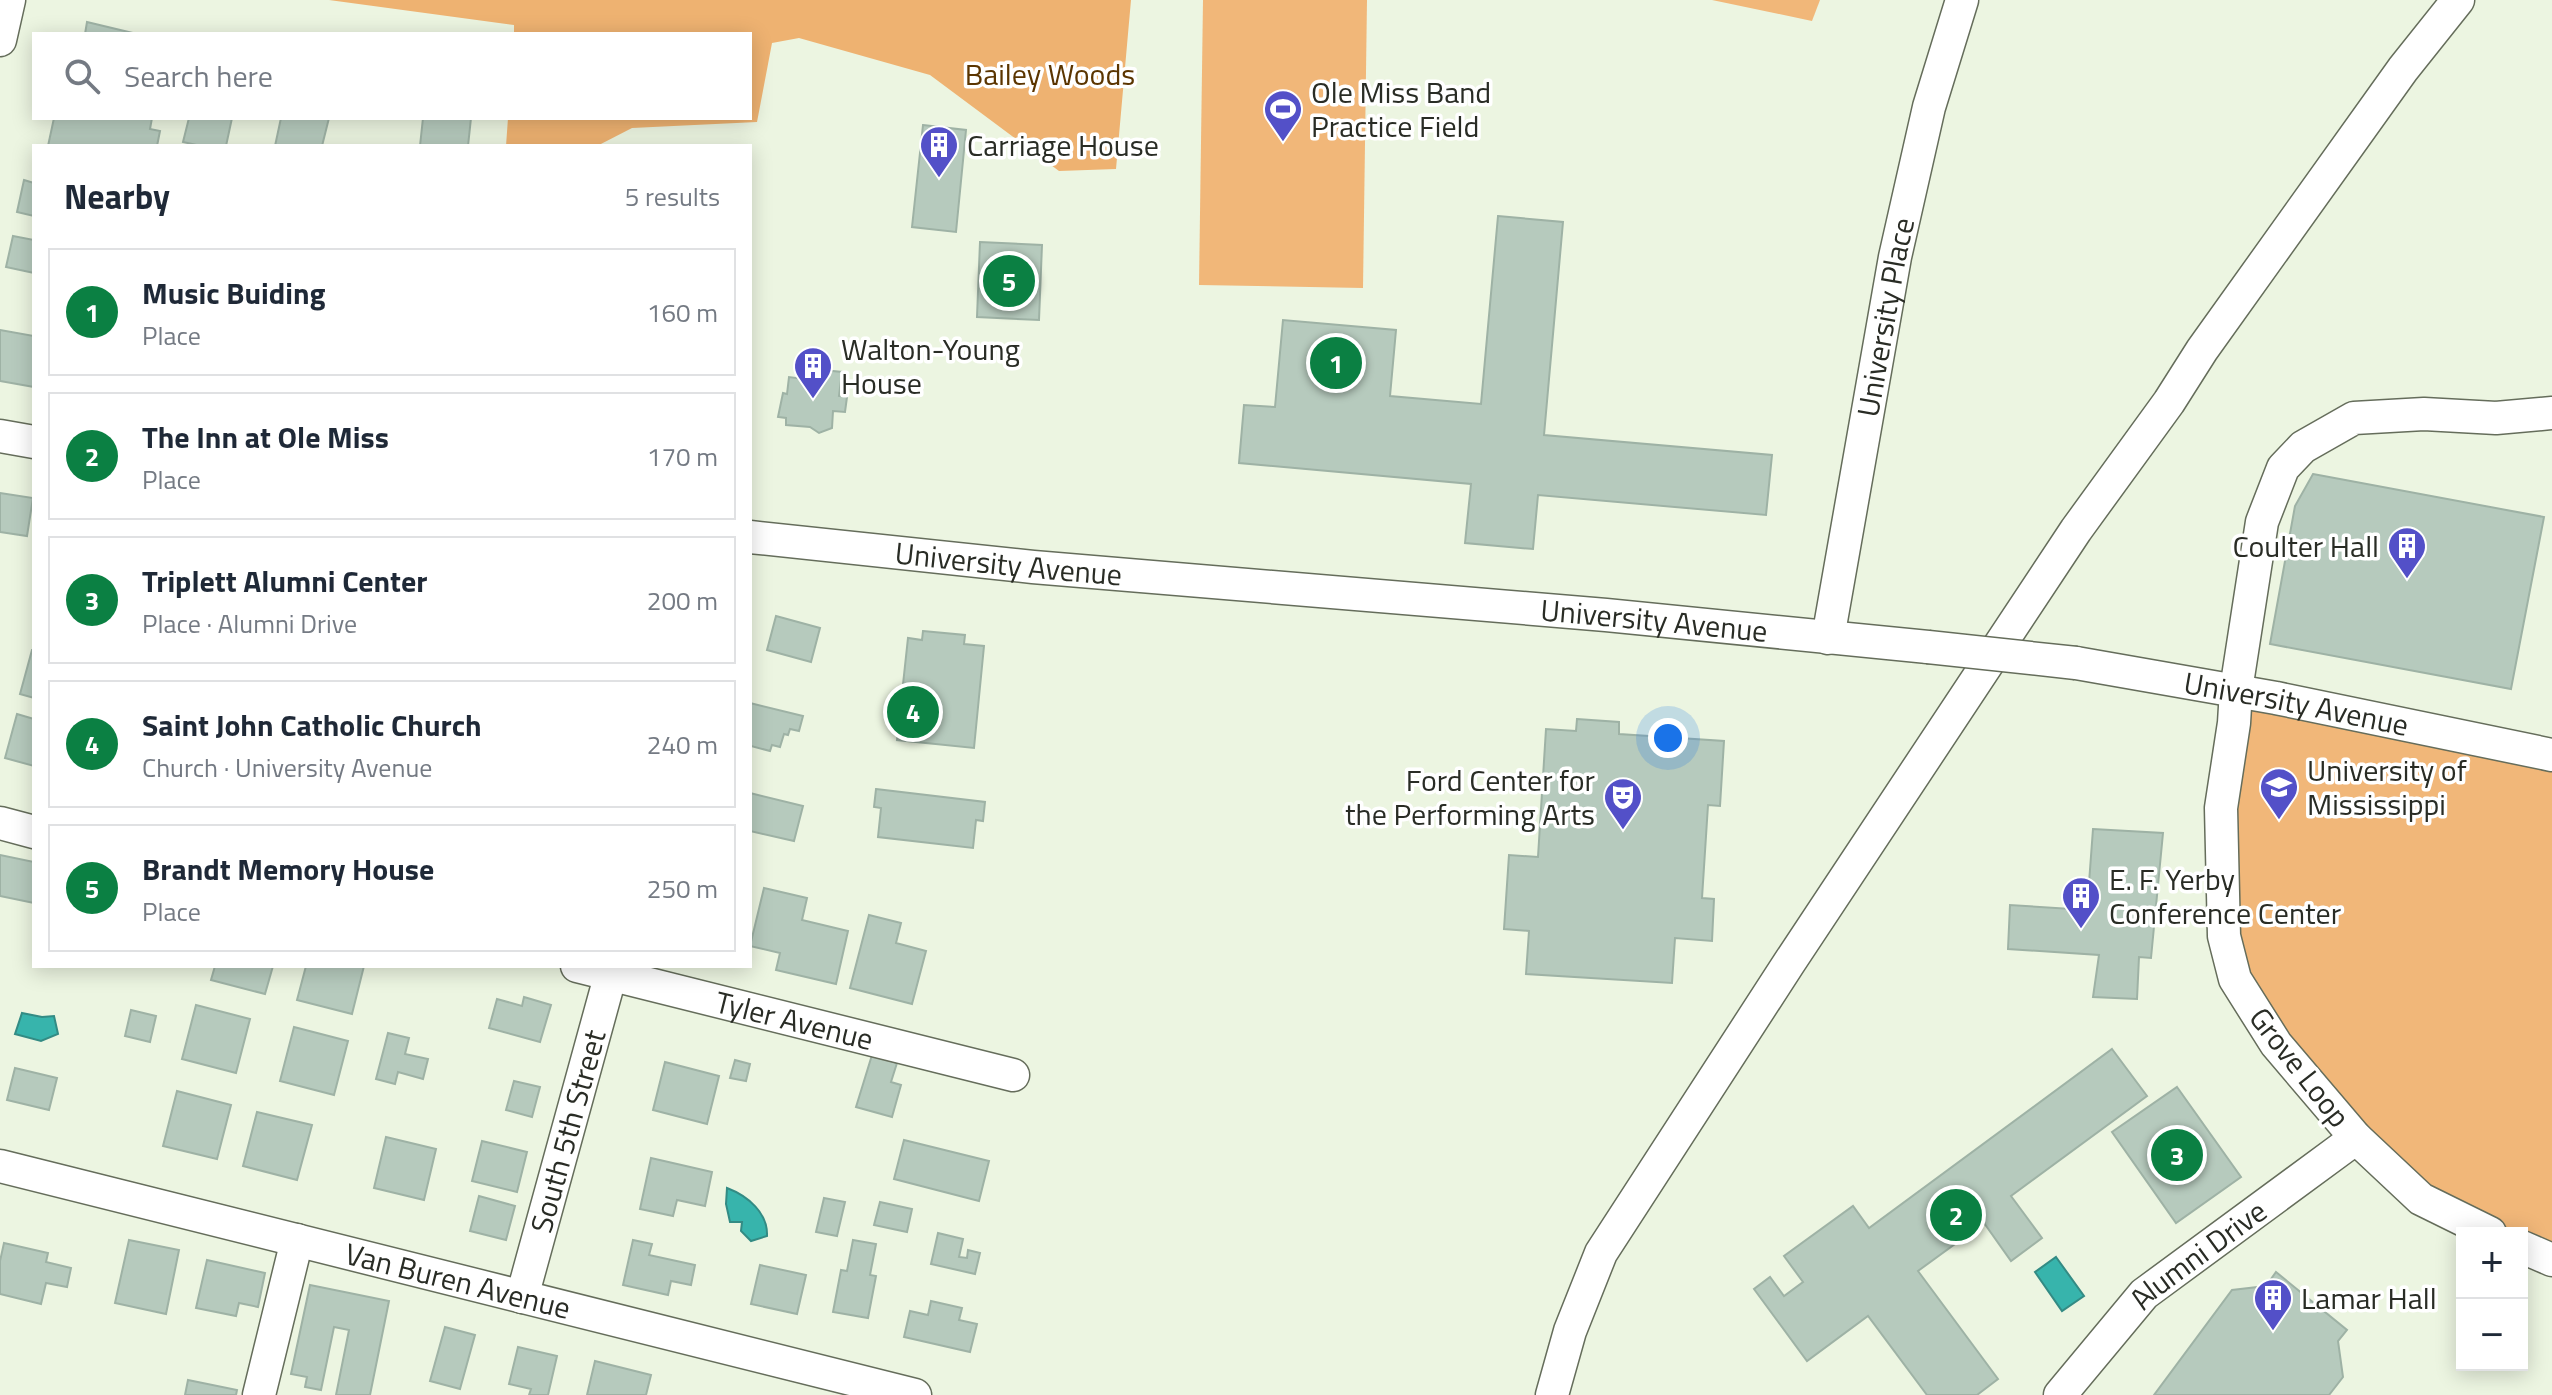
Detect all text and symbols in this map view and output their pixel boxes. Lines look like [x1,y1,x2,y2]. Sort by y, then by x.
search box [32,32,752,120]
park label: Bailey Woods [965,51,1135,97]
text: Search here [124,53,273,99]
icon: search [60,54,104,98]
place label: Ole Miss Band Practice Field [1311,69,1491,149]
sports icon: Ole Miss Band Practice Field [1262,88,1304,143]
place label: Carriage House [967,122,1159,168]
building icon: Carriage House [918,124,960,179]
text: Nearby [64,170,170,222]
text: 5 results [625,177,720,216]
street label: University Place [1844,213,1926,420]
pin: 5 [983,251,1035,311]
text: Music Buiding [142,270,326,316]
text: 1 [85,293,99,332]
text: 160 m [647,293,718,332]
text: Place [142,316,201,355]
place label: Walton-Young House [841,326,1020,406]
pin: 1 [1310,333,1362,393]
building icon: Walton-Young House [792,345,834,400]
text: The Inn at Ole Miss [142,414,389,460]
text: 2 [85,437,99,476]
text: 170 m [647,437,718,476]
text: Place [142,460,201,499]
place label: Coulter Hall [2232,523,2379,569]
building icon: Coulter Hall [2386,525,2428,580]
street label: University Avenue [893,530,1124,597]
text: Triplett Alumni Center [142,558,427,604]
text: 3 [85,581,99,620]
text: 200 m [647,581,718,620]
street label: University Avenue [1539,587,1770,654]
text: Place · Alumni Drive [142,604,357,643]
street label: University Avenue [2180,659,2413,748]
pin: 4 [887,682,939,742]
text: Saint John Catholic Church [142,702,482,748]
your location [1648,718,1688,758]
text: 4 [85,725,99,764]
text: 240 m [647,725,718,764]
place label: University of Mississippi [2307,747,2467,827]
text: Church · University Avenue [142,748,432,787]
place label: Ford Center for the Performing Arts [1345,757,1595,837]
school or university icon: University of Mississippi [2258,766,2300,821]
theatre icon: Ford Center for the Performing Arts [1602,776,1644,831]
text: Brandt Memory House [142,846,434,892]
place label: E. F. Yerby Conference Center [2109,856,2341,936]
text: 5 [85,869,99,908]
text: 250 m [647,869,718,908]
building icon: E. F. Yerby Conference Center [2060,875,2102,930]
text: Place [142,892,201,931]
street label: Tyler Avenue [711,978,878,1062]
street label: Grove Loop [2238,997,2362,1137]
street label: South 5th Street [518,1024,618,1238]
pin: 3 [2151,1125,2203,1185]
pin: 2 [1930,1185,1982,1245]
street label: Alumni Drive [2118,1188,2276,1319]
map controls [2456,1227,2528,1371]
button: + [2456,1227,2528,1299]
street label: Van Buren Avenue [340,1230,575,1331]
place label: Lamar Hall [2301,1275,2437,1321]
building icon: Lamar Hall [2252,1277,2294,1332]
button: − [2456,1299,2528,1371]

